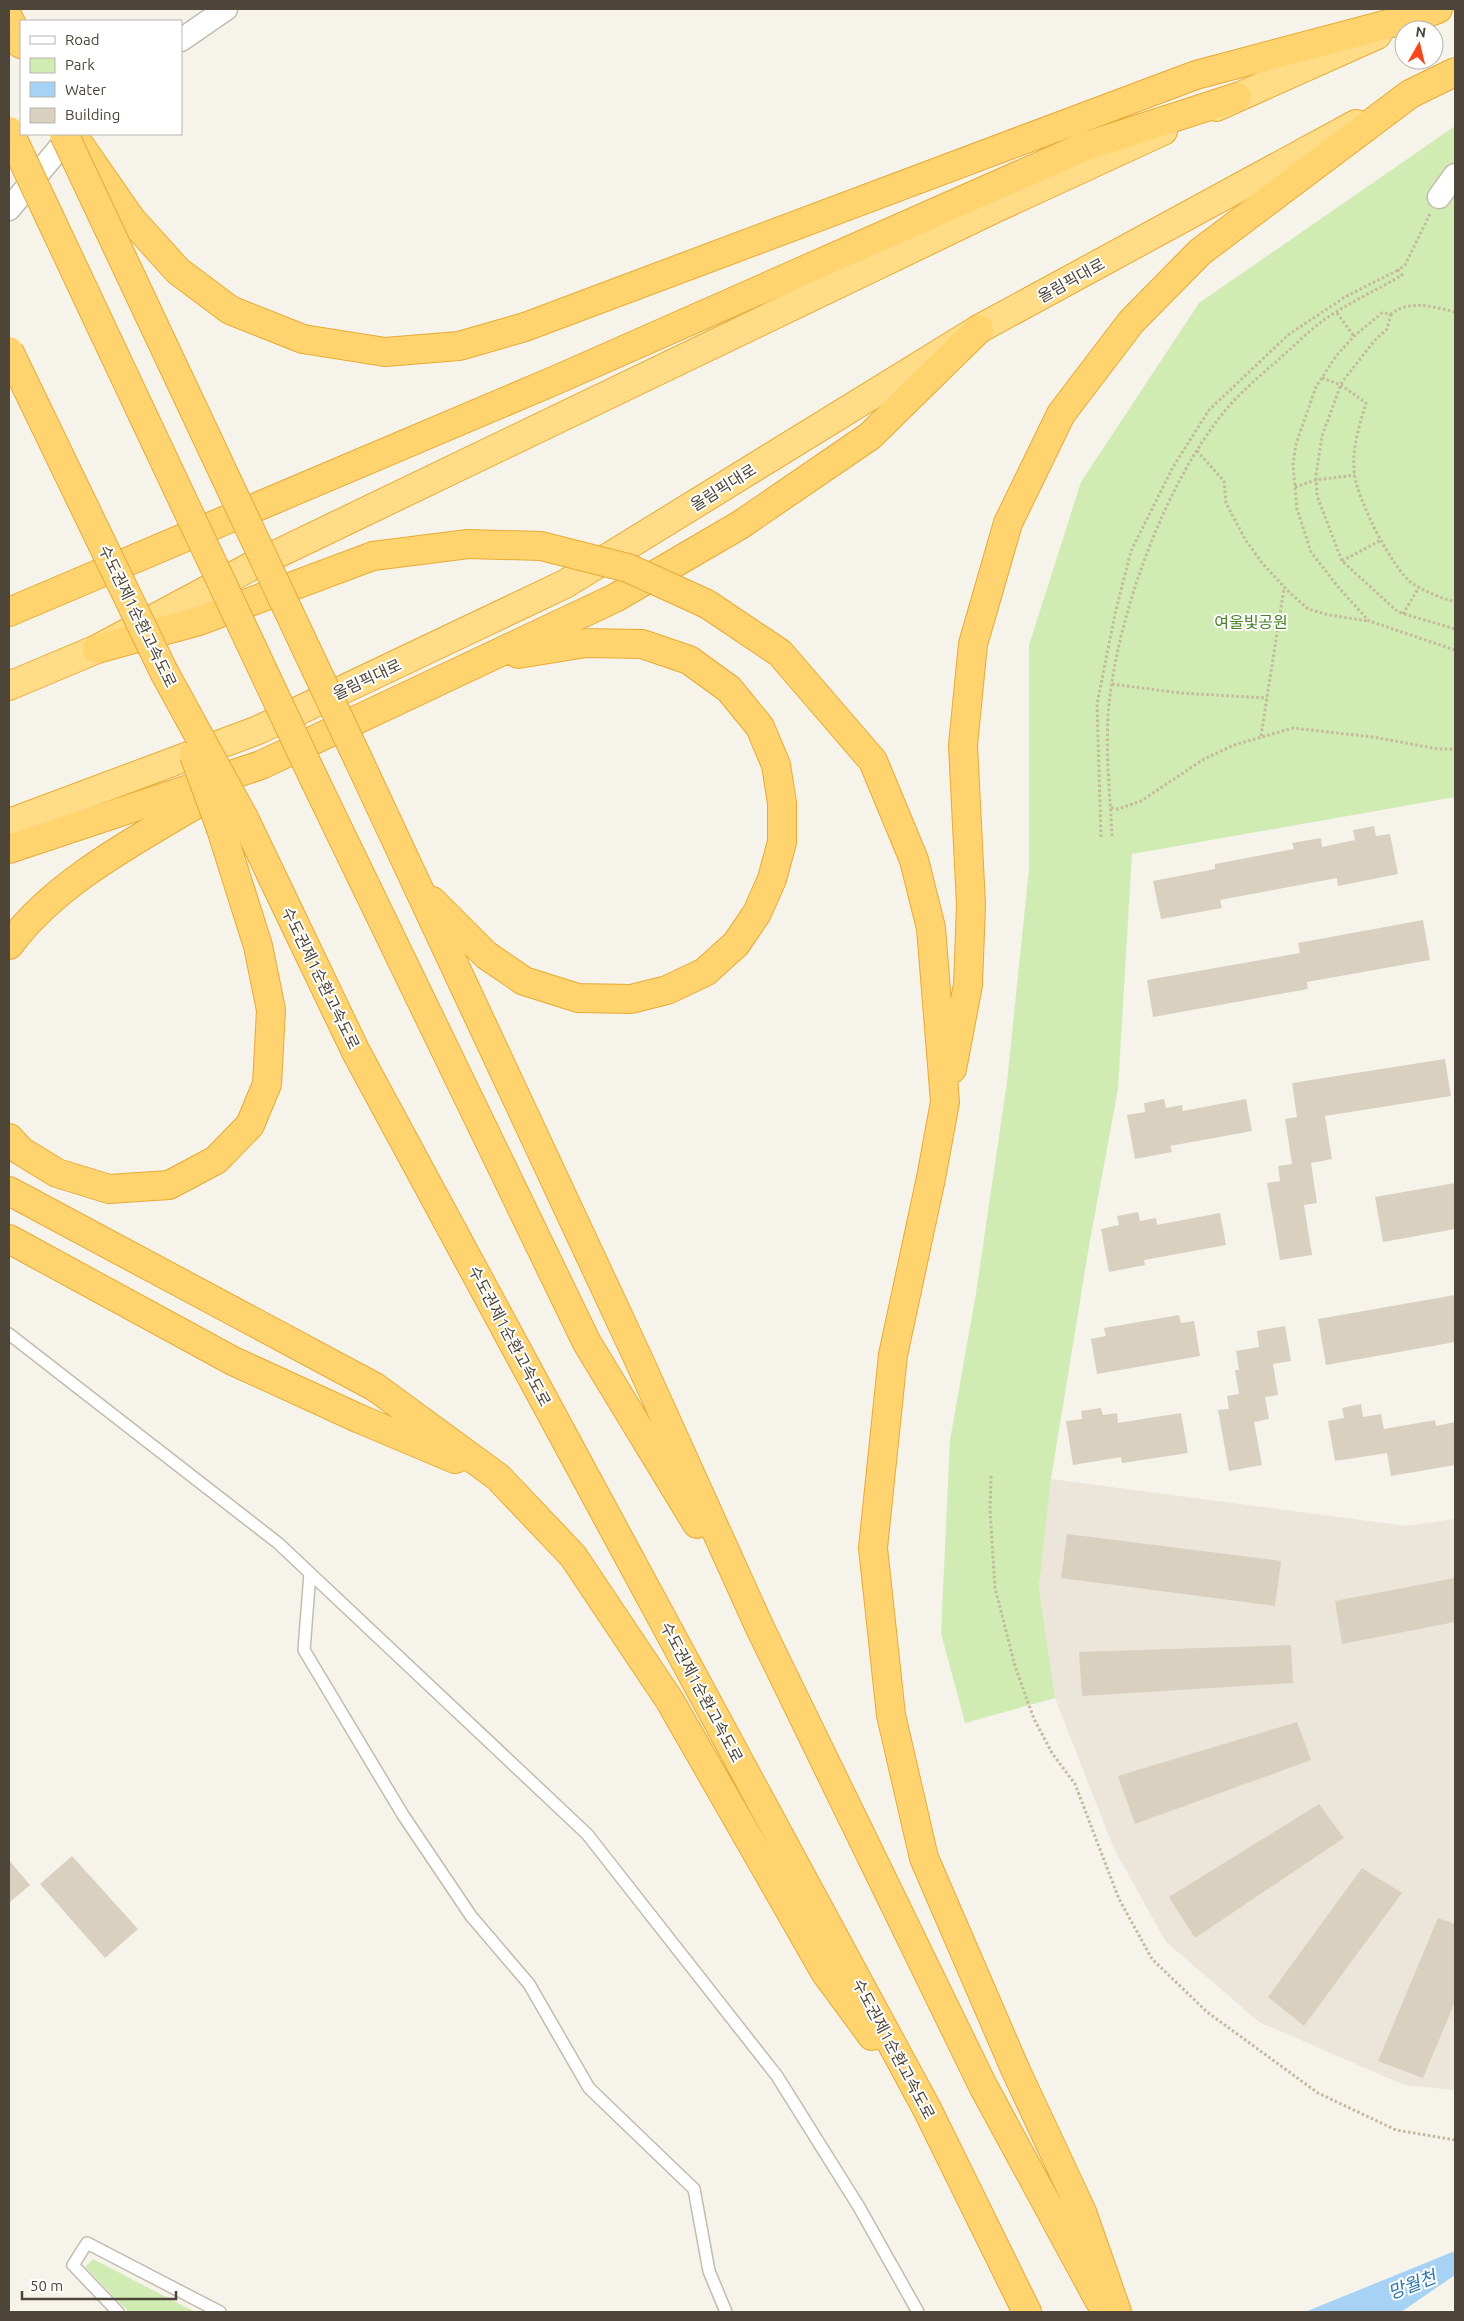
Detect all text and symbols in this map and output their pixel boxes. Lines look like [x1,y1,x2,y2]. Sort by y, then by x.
legend [20,20,182,135]
north arrow [1394,20,1444,70]
text: N [1415,23,1427,41]
text: Road [65,31,100,48]
text: Park [65,56,95,73]
text: Water [65,81,106,98]
text: Building [65,106,120,123]
street label: 올림픽대로 [1034,254,1108,306]
street label: 올림픽대로 [687,460,759,514]
street label: 수도권제1순환고속도로 [96,542,180,690]
park label: 여울빛공원 [1214,613,1288,631]
street label: 올림픽대로 [330,655,404,703]
street label: 수도권제1순환고속도로 [279,904,363,1052]
street label: 수도권제1순환고속도로 [465,1263,555,1409]
street label: 수도권제1순환고속도로 [657,1619,747,1765]
street label: 수도권제1순환고속도로 [849,1976,939,2122]
water label: 망월천 [1385,2265,1441,2302]
scale bar [22,2268,176,2300]
text: 50 m [30,2277,63,2294]

